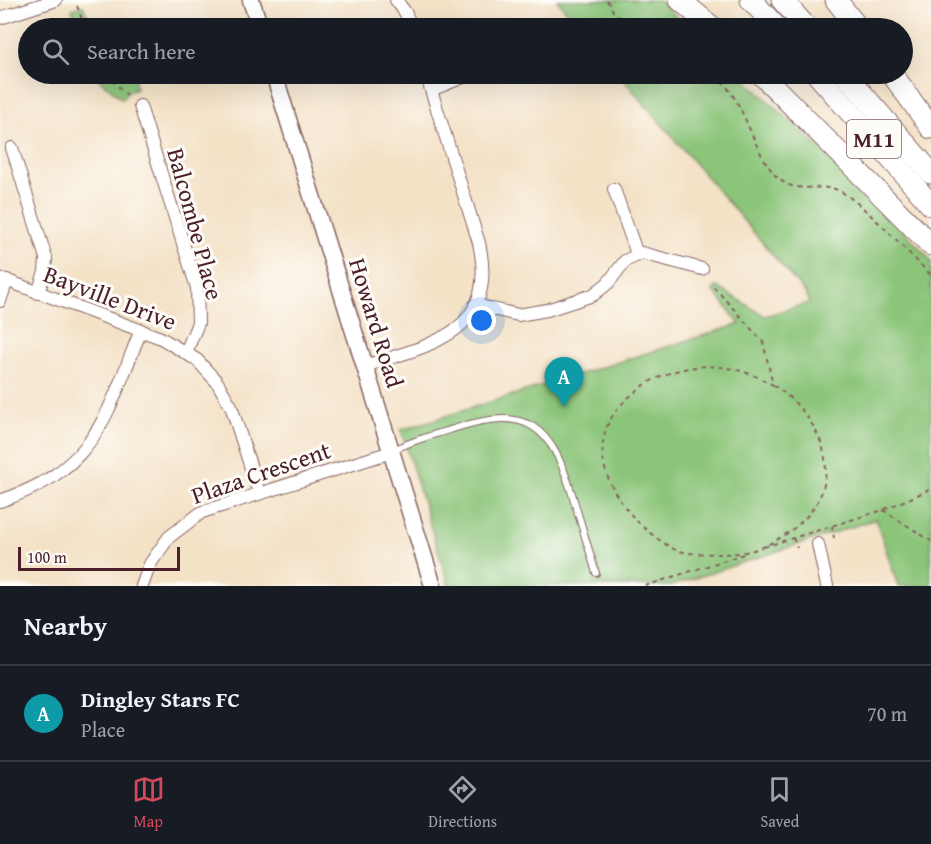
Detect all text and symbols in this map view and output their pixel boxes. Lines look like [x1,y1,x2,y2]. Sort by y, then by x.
search box [18,18,913,84]
icon: search [39,35,72,68]
text: Search here [87,35,196,67]
road number: M11 [847,120,901,158]
street label: Balcombe Place [158,144,233,304]
street label: Howard Road [340,254,413,392]
street label: Bayville Drive [39,256,182,339]
your location [467,306,496,335]
pin: A [544,358,584,407]
street label: Plaza Crescent [186,432,336,513]
scale bar [18,544,180,572]
text: 100 m [27,545,67,569]
text: Nearby [24,606,107,645]
text: Dingley Stars FC [81,683,240,715]
text: A [37,699,50,728]
text: 70 m [867,699,907,728]
text: Place [81,715,125,744]
tab: Map [132,773,165,833]
tab: Directions [428,773,497,833]
tab: Saved [760,773,799,833]

